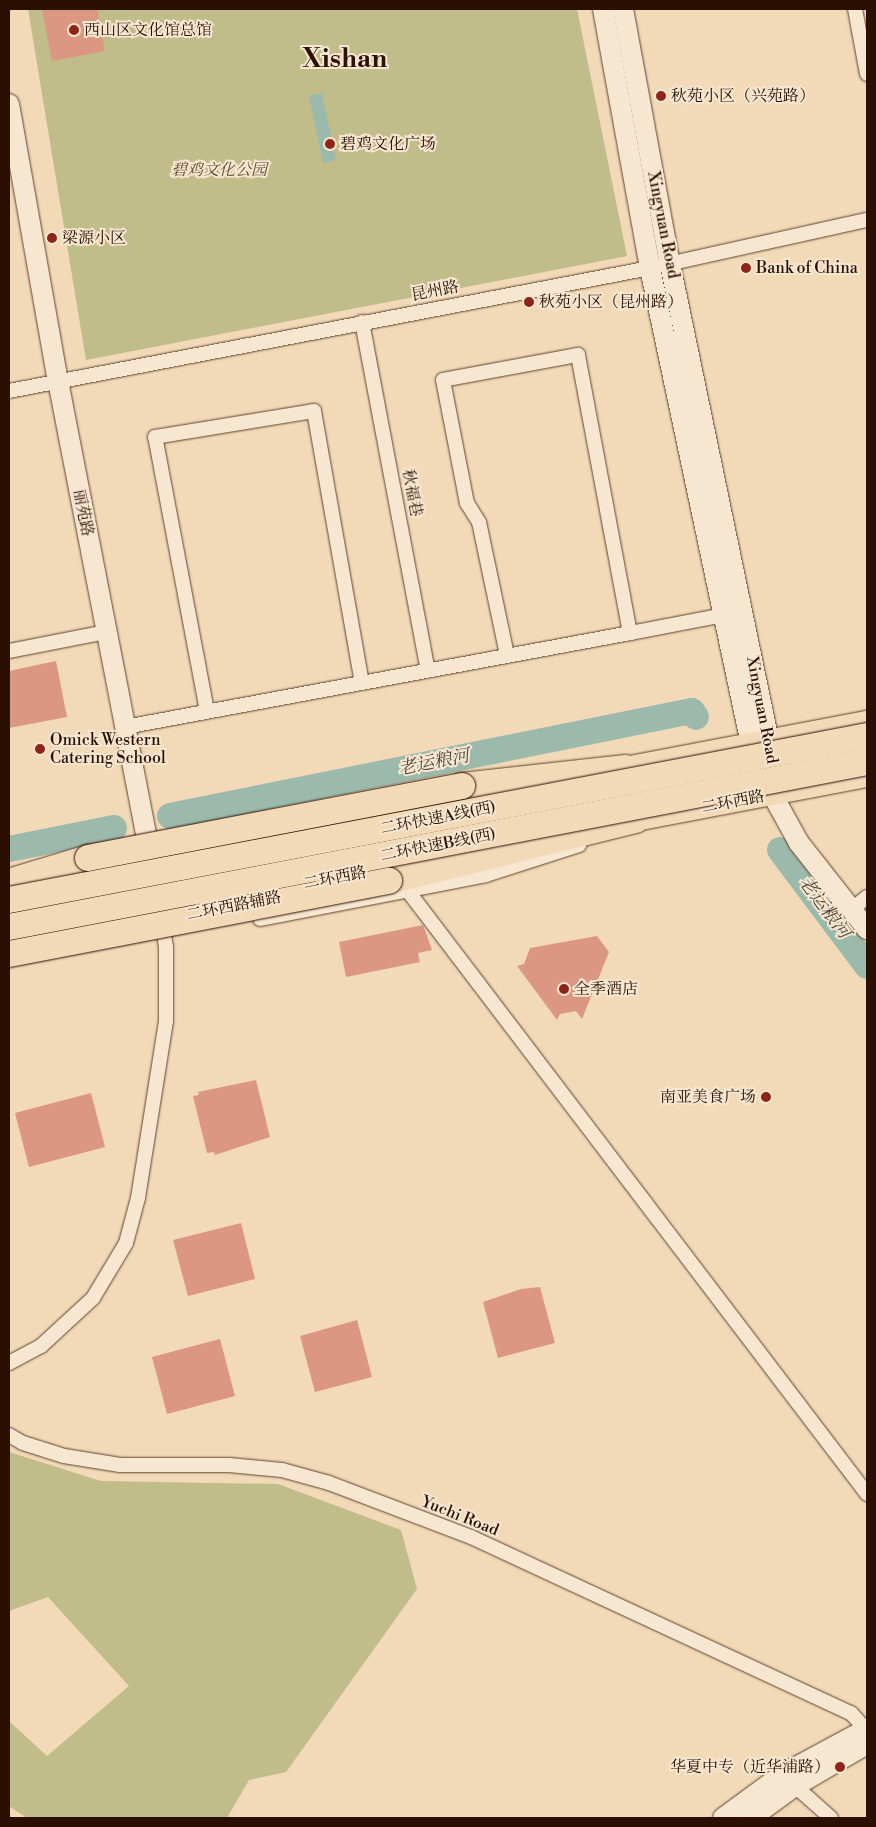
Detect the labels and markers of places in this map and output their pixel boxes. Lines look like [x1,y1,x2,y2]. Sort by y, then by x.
place label: 西山区文化馆总馆 [84,20,212,40]
marker: 西山区文化馆总馆 [68,24,80,36]
place label: 秋苑小区（兴苑路） [671,86,815,106]
marker: 秋苑小区（兴苑路） [655,90,667,102]
place label: 碧鸡文化广场 [340,134,436,154]
marker: 碧鸡文化广场 [324,138,336,150]
place label: 梁源小区 [62,228,126,248]
marker: 梁源小区 [46,232,58,244]
place label: Bank of China [756,258,858,278]
marker: Bank of China [740,262,752,274]
place label: 秋苑小区（昆州路） [539,292,683,312]
marker: 秋苑小区（昆州路） [523,296,535,308]
place label: Omick Western Catering School [50,730,166,768]
marker: Omick Western Catering School [34,743,46,755]
place label: 全季酒店 [574,979,638,999]
marker: 全季酒店 [558,983,570,995]
place label: 南亚美食广场 [660,1087,756,1107]
marker: 南亚美食广场 [760,1091,772,1103]
place label: 华夏中专（近华浦路） [670,1757,830,1777]
marker: 华夏中专（近华浦路） [834,1761,846,1773]

